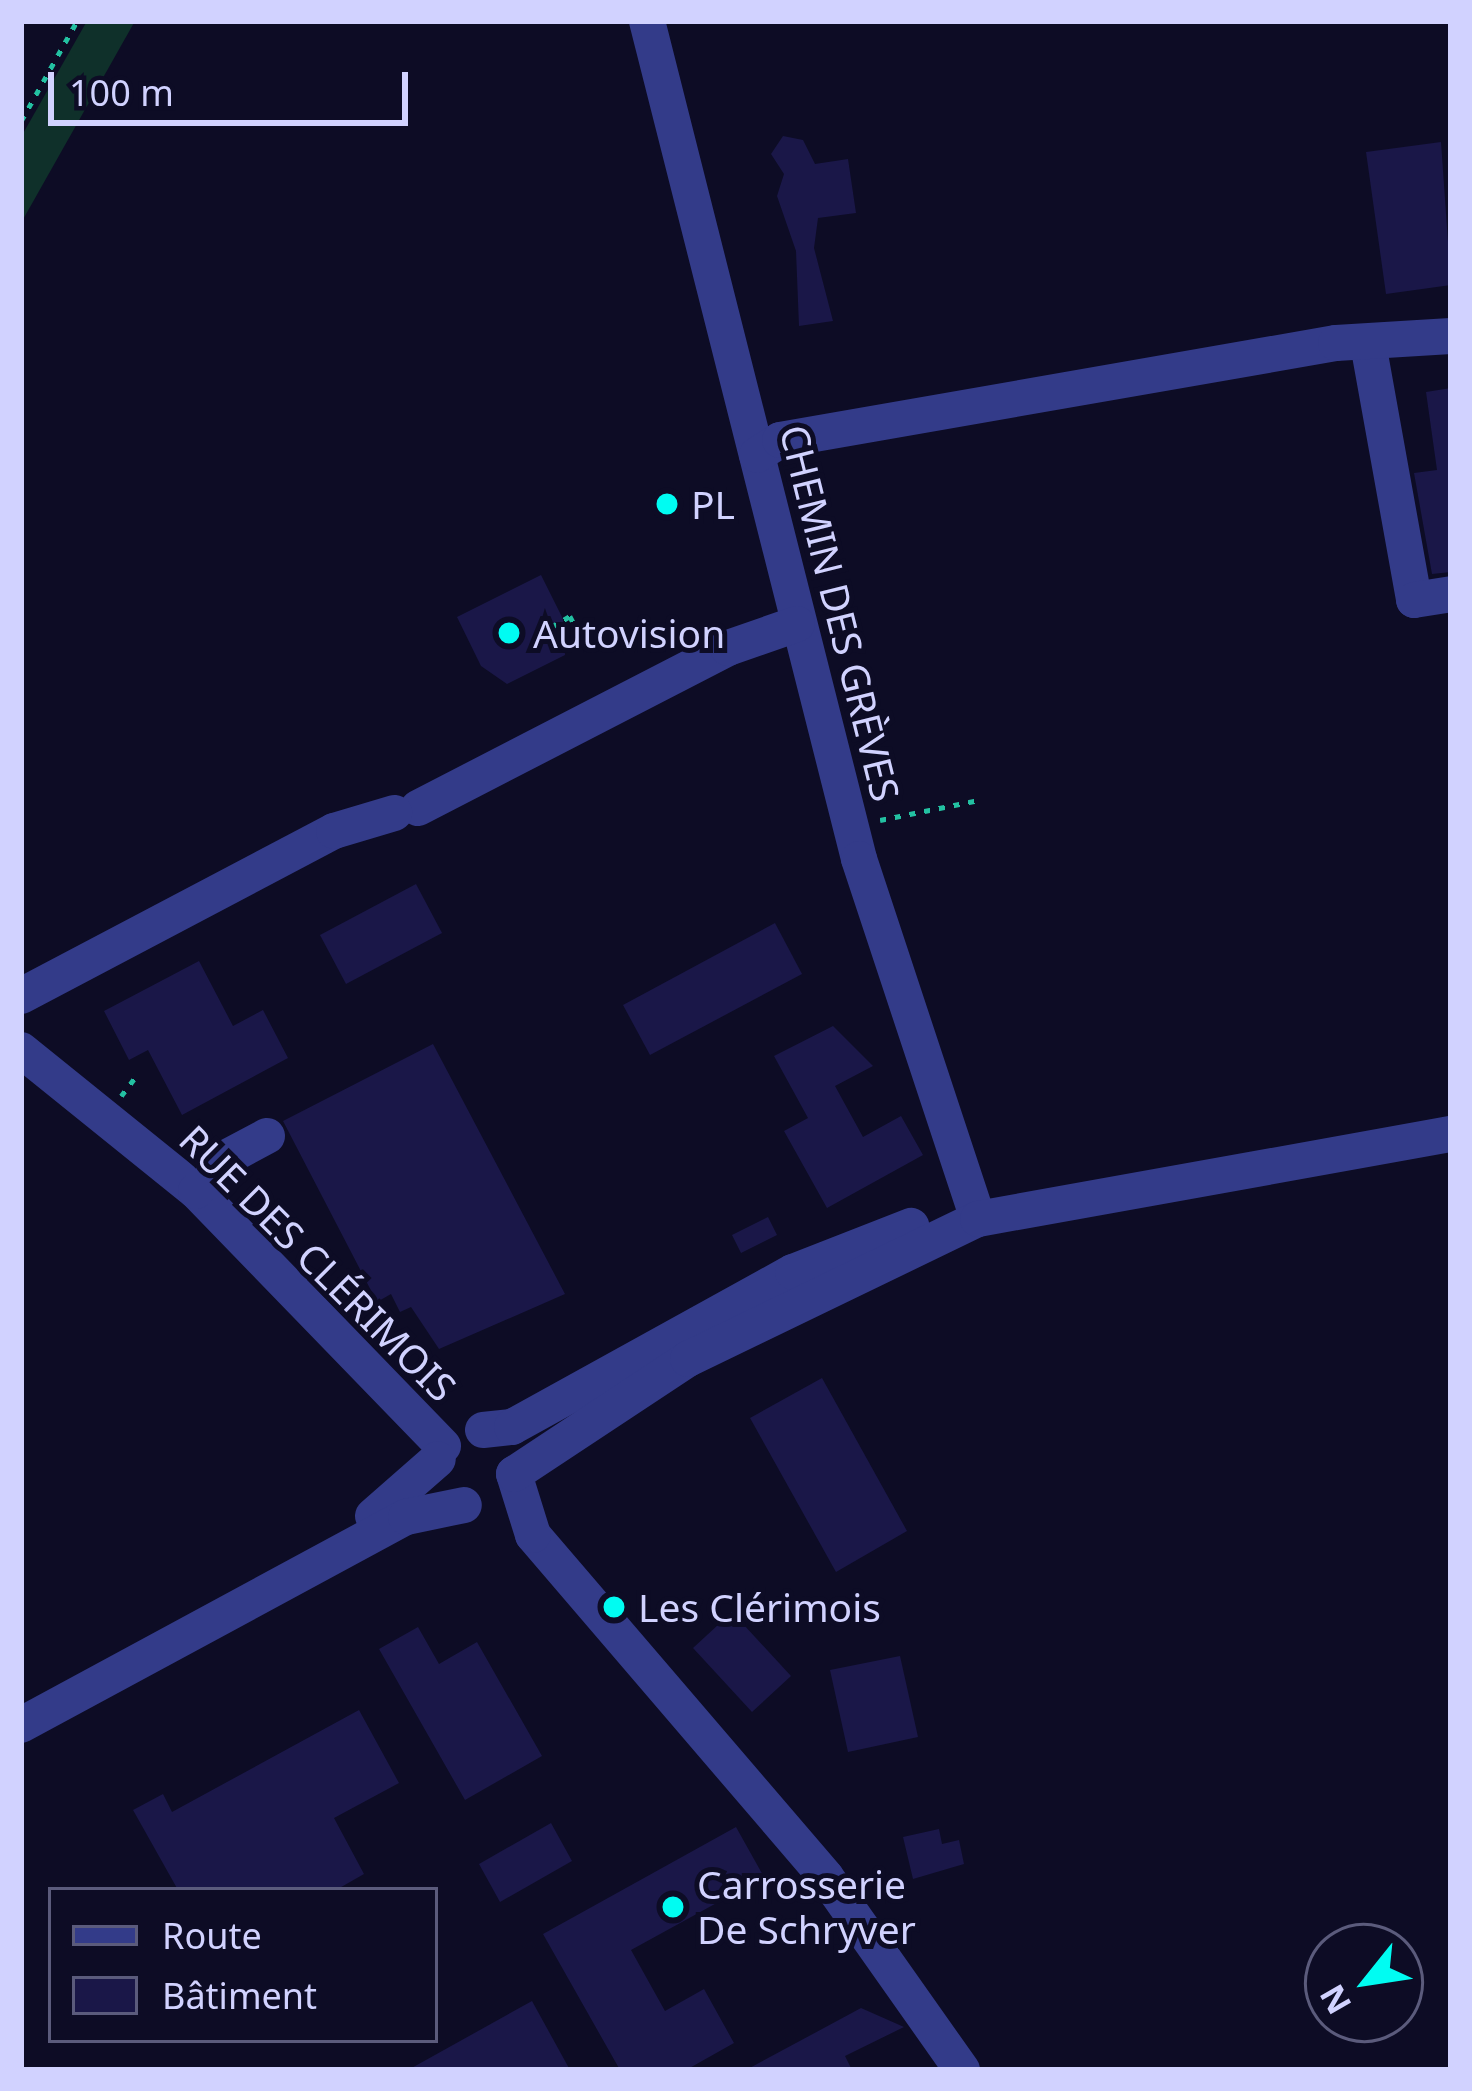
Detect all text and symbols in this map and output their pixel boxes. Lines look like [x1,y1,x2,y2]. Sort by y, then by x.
scale bar [54,48,414,122]
text: 100 m [69,68,174,117]
street label: CHEMIN DES GRÈVES [771,420,909,806]
place label: PL [691,481,735,527]
marker: PL [654,491,680,517]
place label: Autovision [533,610,725,656]
marker: Autovision [496,620,522,646]
street label: RUE DES CLÉRIMOIS [170,1115,466,1411]
place label: Les Clérimois [638,1584,881,1630]
marker: Les Clérimois [601,1594,627,1620]
place label: Carrosserie De Schryver [697,1862,916,1953]
legend [48,1887,438,2043]
marker: Carrosserie De Schryver [660,1894,686,1920]
text: Route [162,1911,262,1960]
north arrow [1304,1923,1424,2043]
text: Bâtiment [162,1971,317,2020]
text: N [1309,1977,1361,2023]

